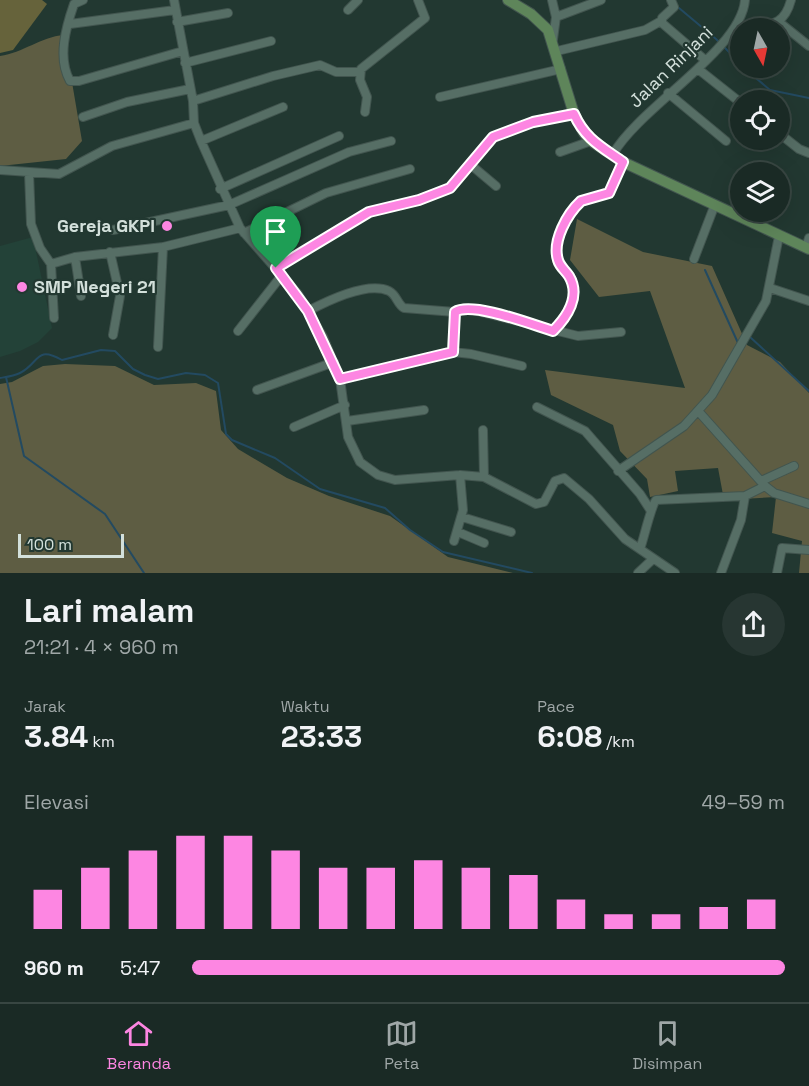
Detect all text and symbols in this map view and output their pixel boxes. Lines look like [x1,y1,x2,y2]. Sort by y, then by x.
north arrow [730,18,790,78]
map controls [730,18,790,222]
street label: Jalan Rinjani [624,21,718,112]
button: locate [730,90,790,150]
button: layers [730,162,790,222]
pin [250,206,301,268]
place label: Gereja GKPI [57,214,155,237]
icon: arrive [259,215,292,248]
marker: Gereja GKPI [160,219,174,233]
place label: SMP Negeri 21 [34,275,156,298]
marker: SMP Negeri 21 [15,280,29,294]
scale bar [18,531,124,558]
text: 100 m [27,534,72,555]
text: Lari malam [24,590,194,632]
button: share [722,593,785,656]
text: 21:21 · 4 × 960 m [24,634,179,660]
text: Jarak [24,696,66,717]
text: Waktu [281,696,329,717]
text: Pace [537,696,575,717]
text: 3.84 [24,717,88,756]
text: 23:33 [281,717,362,756]
text: 6:08 [537,717,602,756]
text: km [88,731,115,752]
text: /km [602,731,635,752]
text: Elevasi [24,789,89,815]
text: 49–59 m [702,789,785,815]
text: 960 m [24,955,84,981]
text: 5:47 [120,955,160,981]
tab: Beranda [107,1017,171,1074]
tab: Peta [384,1017,419,1074]
tab: Disimpan [632,1017,702,1074]

